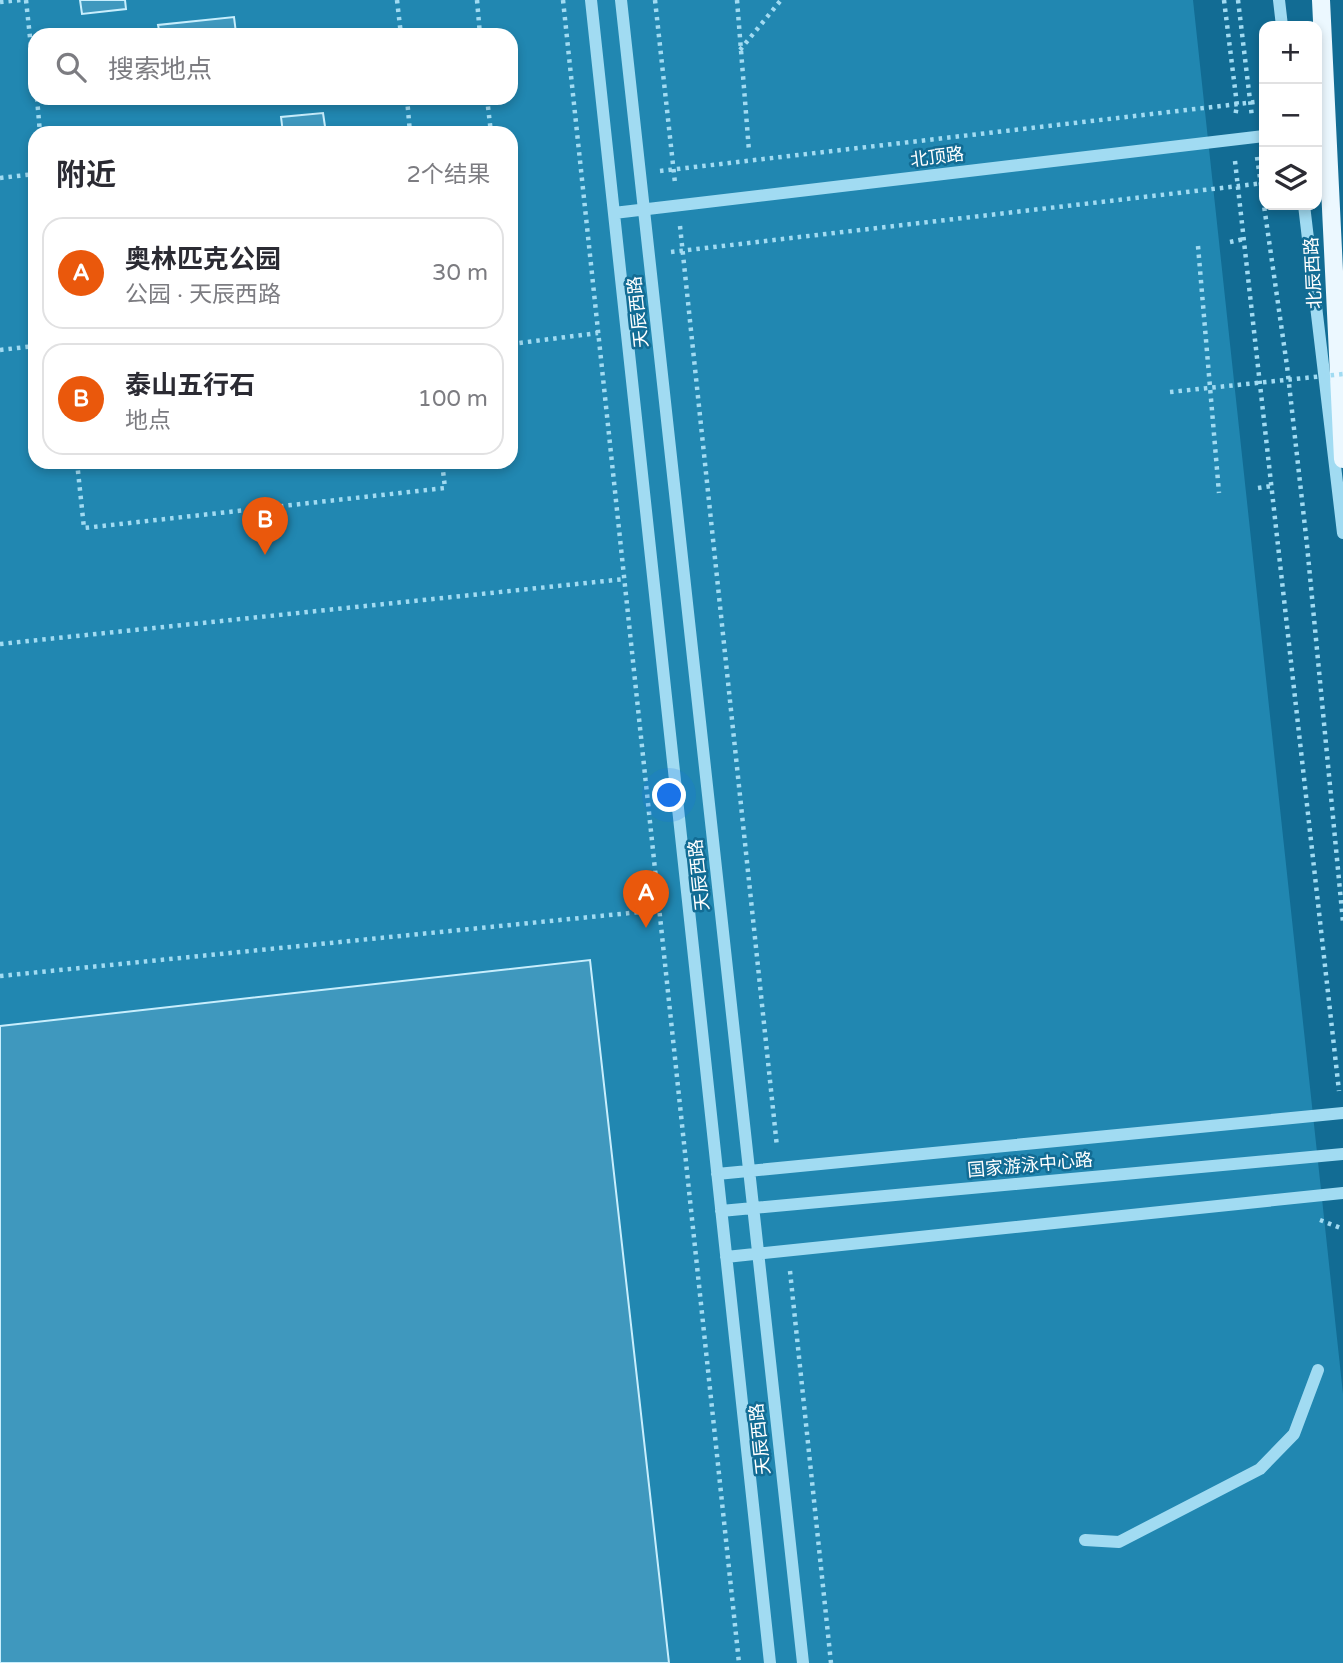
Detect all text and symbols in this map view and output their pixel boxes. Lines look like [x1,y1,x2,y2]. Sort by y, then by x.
map controls [1259,21,1322,210]
button: + [1259,21,1322,84]
search box [28,28,518,105]
icon: search [52,48,90,86]
text: 搜索地点 [108,54,212,85]
button: − [1259,84,1322,147]
street label: 北顶路 [909,143,965,171]
button: layers [1259,147,1322,210]
text: 附近 [56,157,116,194]
text: 2个结果 [407,161,490,189]
street label: 北辰西路 [1300,236,1326,310]
text: 奥林匹克公园 [125,244,281,275]
text: A [72,259,90,287]
text: 30 m [432,259,488,287]
street label: 天辰西路 [623,275,653,349]
text: 公园 · 天辰西路 [125,281,281,309]
text: 泰山五行石 [125,370,255,401]
text: B [73,385,89,413]
text: 100 m [418,385,488,413]
text: 地点 [125,407,171,435]
pin: B [242,497,288,555]
your location [652,778,686,812]
street label: 天辰西路 [684,838,714,912]
pin: A [623,870,669,928]
street label: 国家游泳中心路 [966,1149,1094,1181]
street label: 天辰西路 [745,1402,775,1476]

